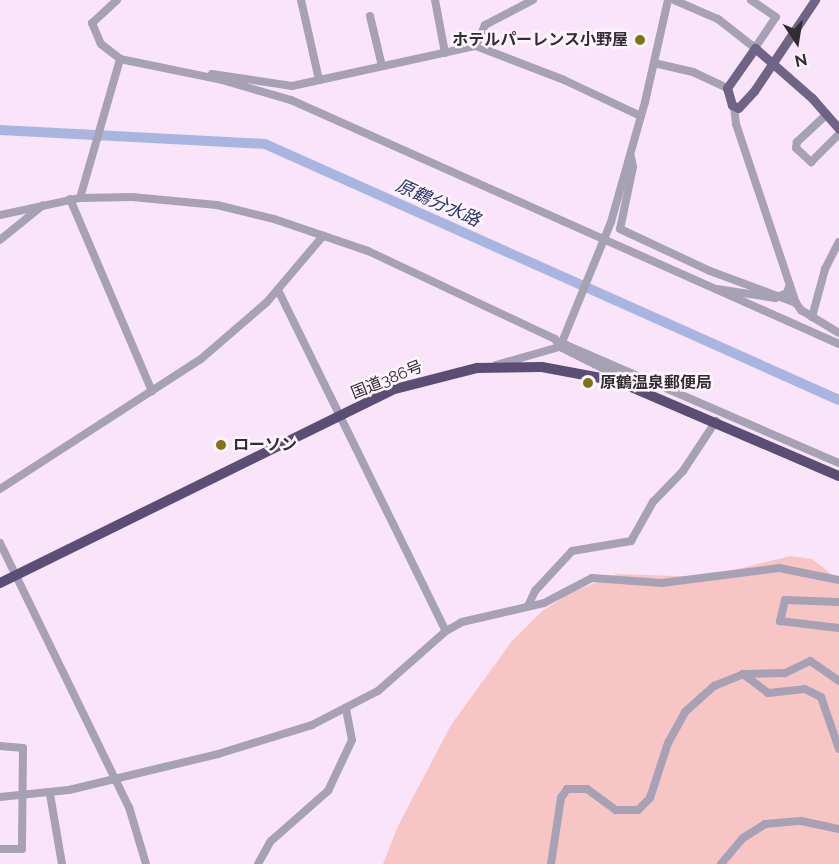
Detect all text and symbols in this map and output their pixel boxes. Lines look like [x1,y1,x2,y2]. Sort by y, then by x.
north arrow [767,12,827,72]
place label: ホテルパーレンス小野屋 [452,30,628,50]
marker: ホテルパーレンス小野屋 [633,33,647,47]
text: N [793,50,809,71]
water label: 原鶴分水路 [392,175,484,231]
street label: 国道386号 [348,357,426,403]
place label: 原鶴温泉郵便局 [600,373,712,393]
marker: 原鶴温泉郵便局 [581,376,595,390]
place label: ローソン [233,435,297,455]
marker: ローソン [214,438,228,452]

